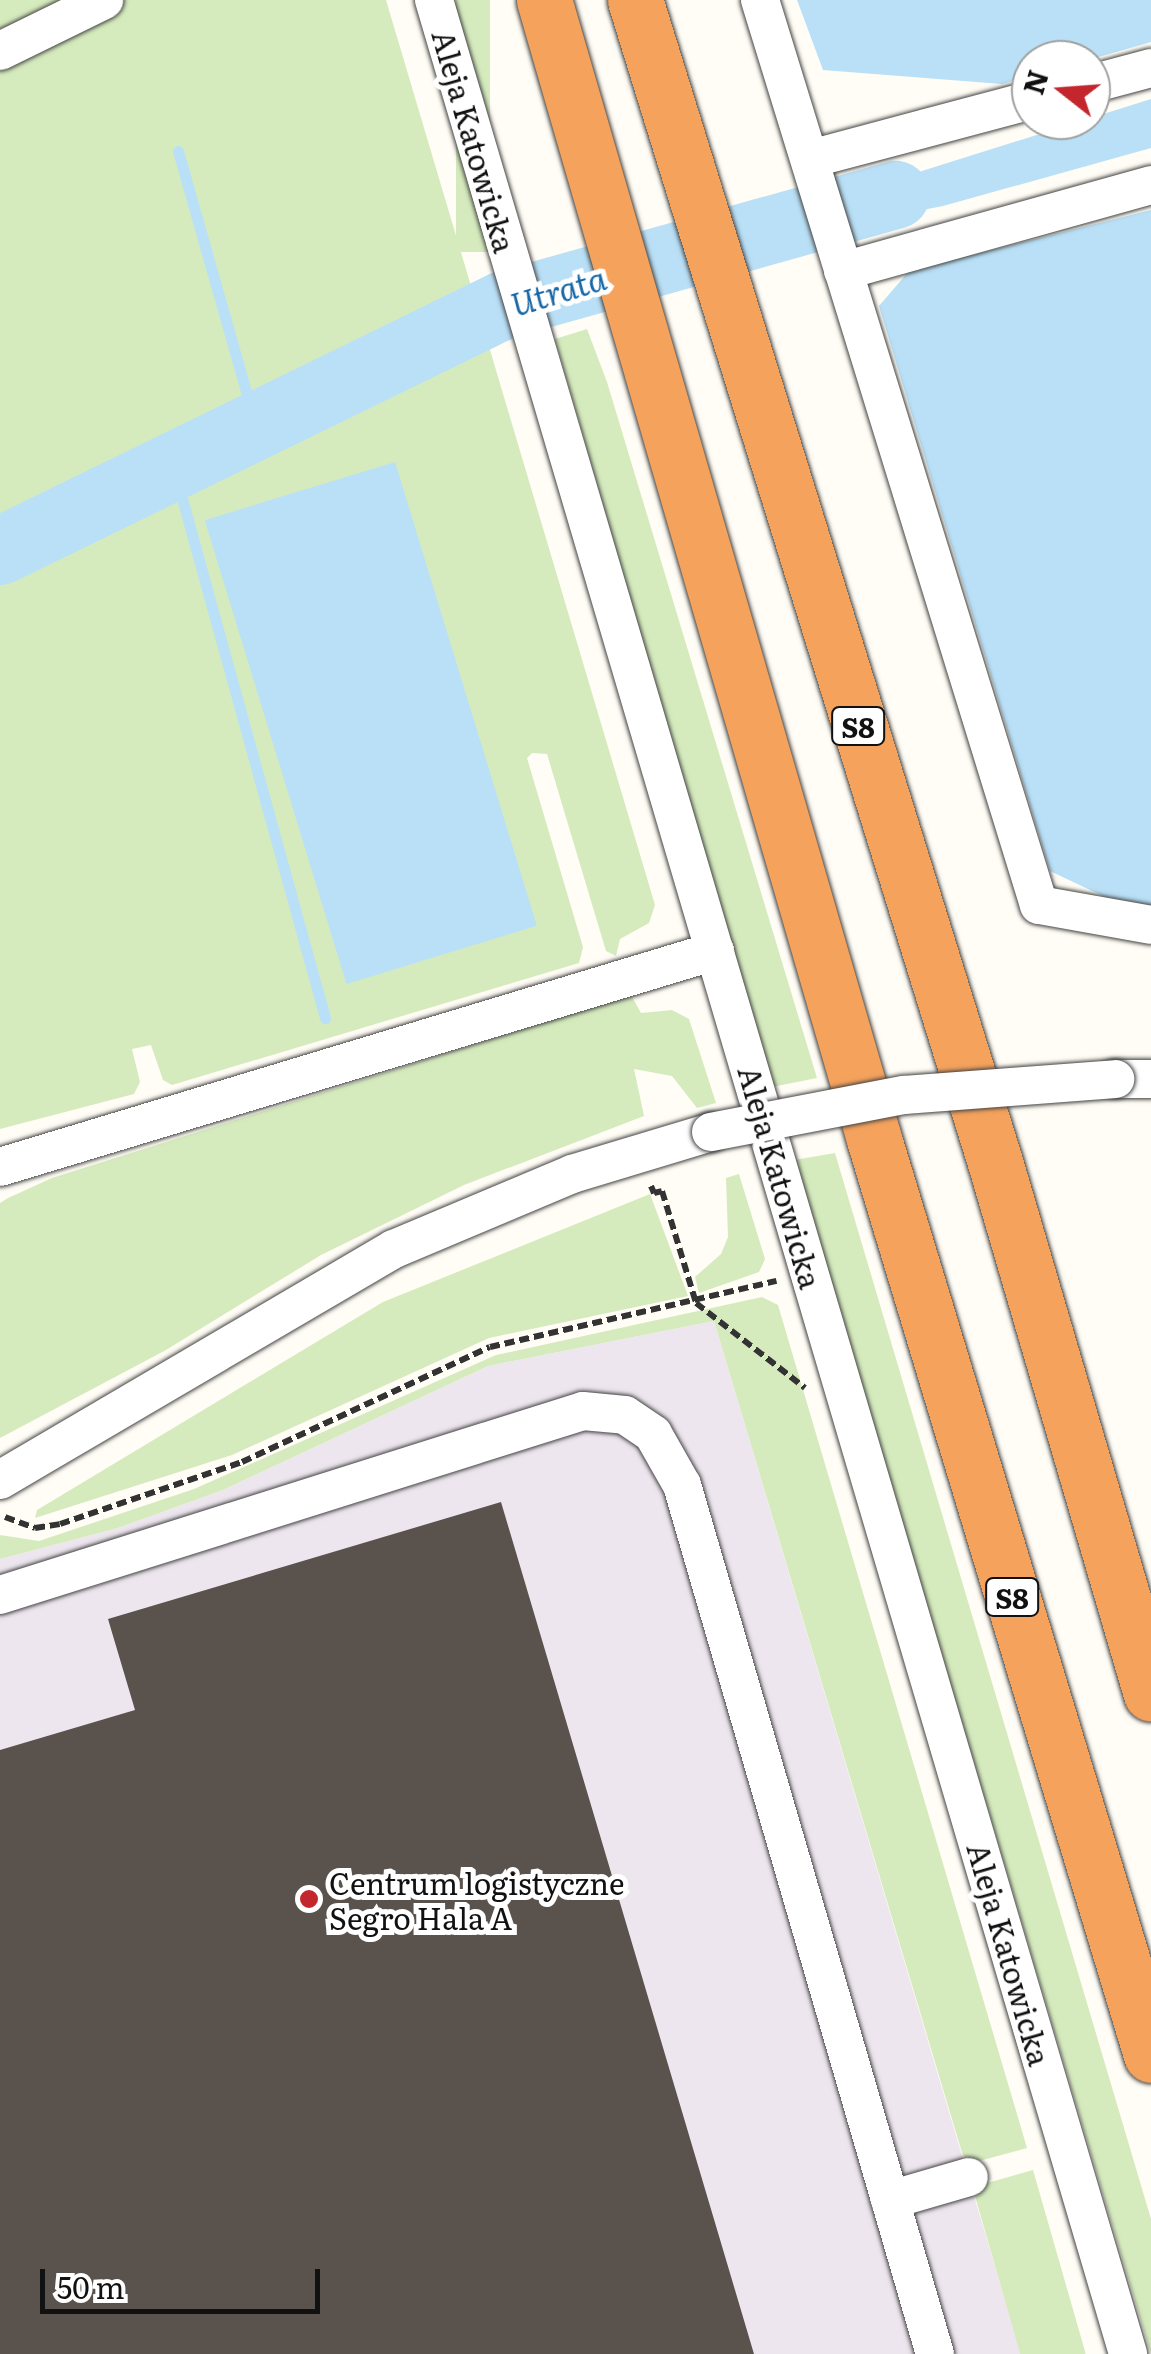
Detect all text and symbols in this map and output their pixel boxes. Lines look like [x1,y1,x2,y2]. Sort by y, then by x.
street label: Aleja Katowicka [426,25,524,257]
north arrow [1011,40,1111,140]
text: N [1011,64,1058,99]
water label: Utrata [506,257,610,323]
road number: S8 [830,703,886,749]
street label: Aleja Katowicka [732,1061,830,1293]
road number: S8 [984,1574,1040,1620]
street label: Aleja Katowicka [961,1838,1059,2070]
place label: Centrum logistyczne Segro Hala A [329,1864,625,1934]
marker: Centrum logistyczne Segro Hala A [298,1888,320,1910]
scale bar [45,2249,325,2311]
text: 50 m [57,2264,125,2308]

